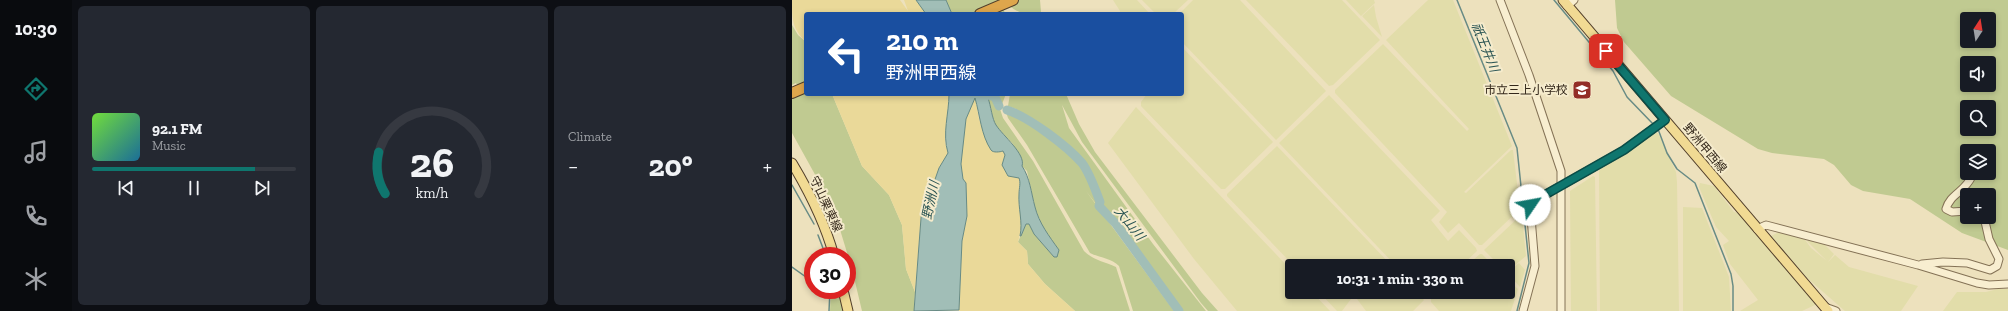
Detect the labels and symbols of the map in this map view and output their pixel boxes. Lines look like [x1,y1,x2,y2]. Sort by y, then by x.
north arrow [1960,12,1996,48]
water label: 祇王井川 [1469,20,1503,76]
pin [1589,34,1623,68]
school or university icon: 市立三上小学校 [1571,79,1593,101]
place label: 市立三上小学校 [1484,83,1568,97]
street label: 野洲甲西線 [1680,121,1730,175]
street label: 守山栗東線 [807,174,845,234]
water label: 野洲川 [919,178,942,221]
position arrow [1509,184,1551,226]
water label: 大山川 [1112,203,1149,245]
speed limit sign: 30 [804,247,856,299]

